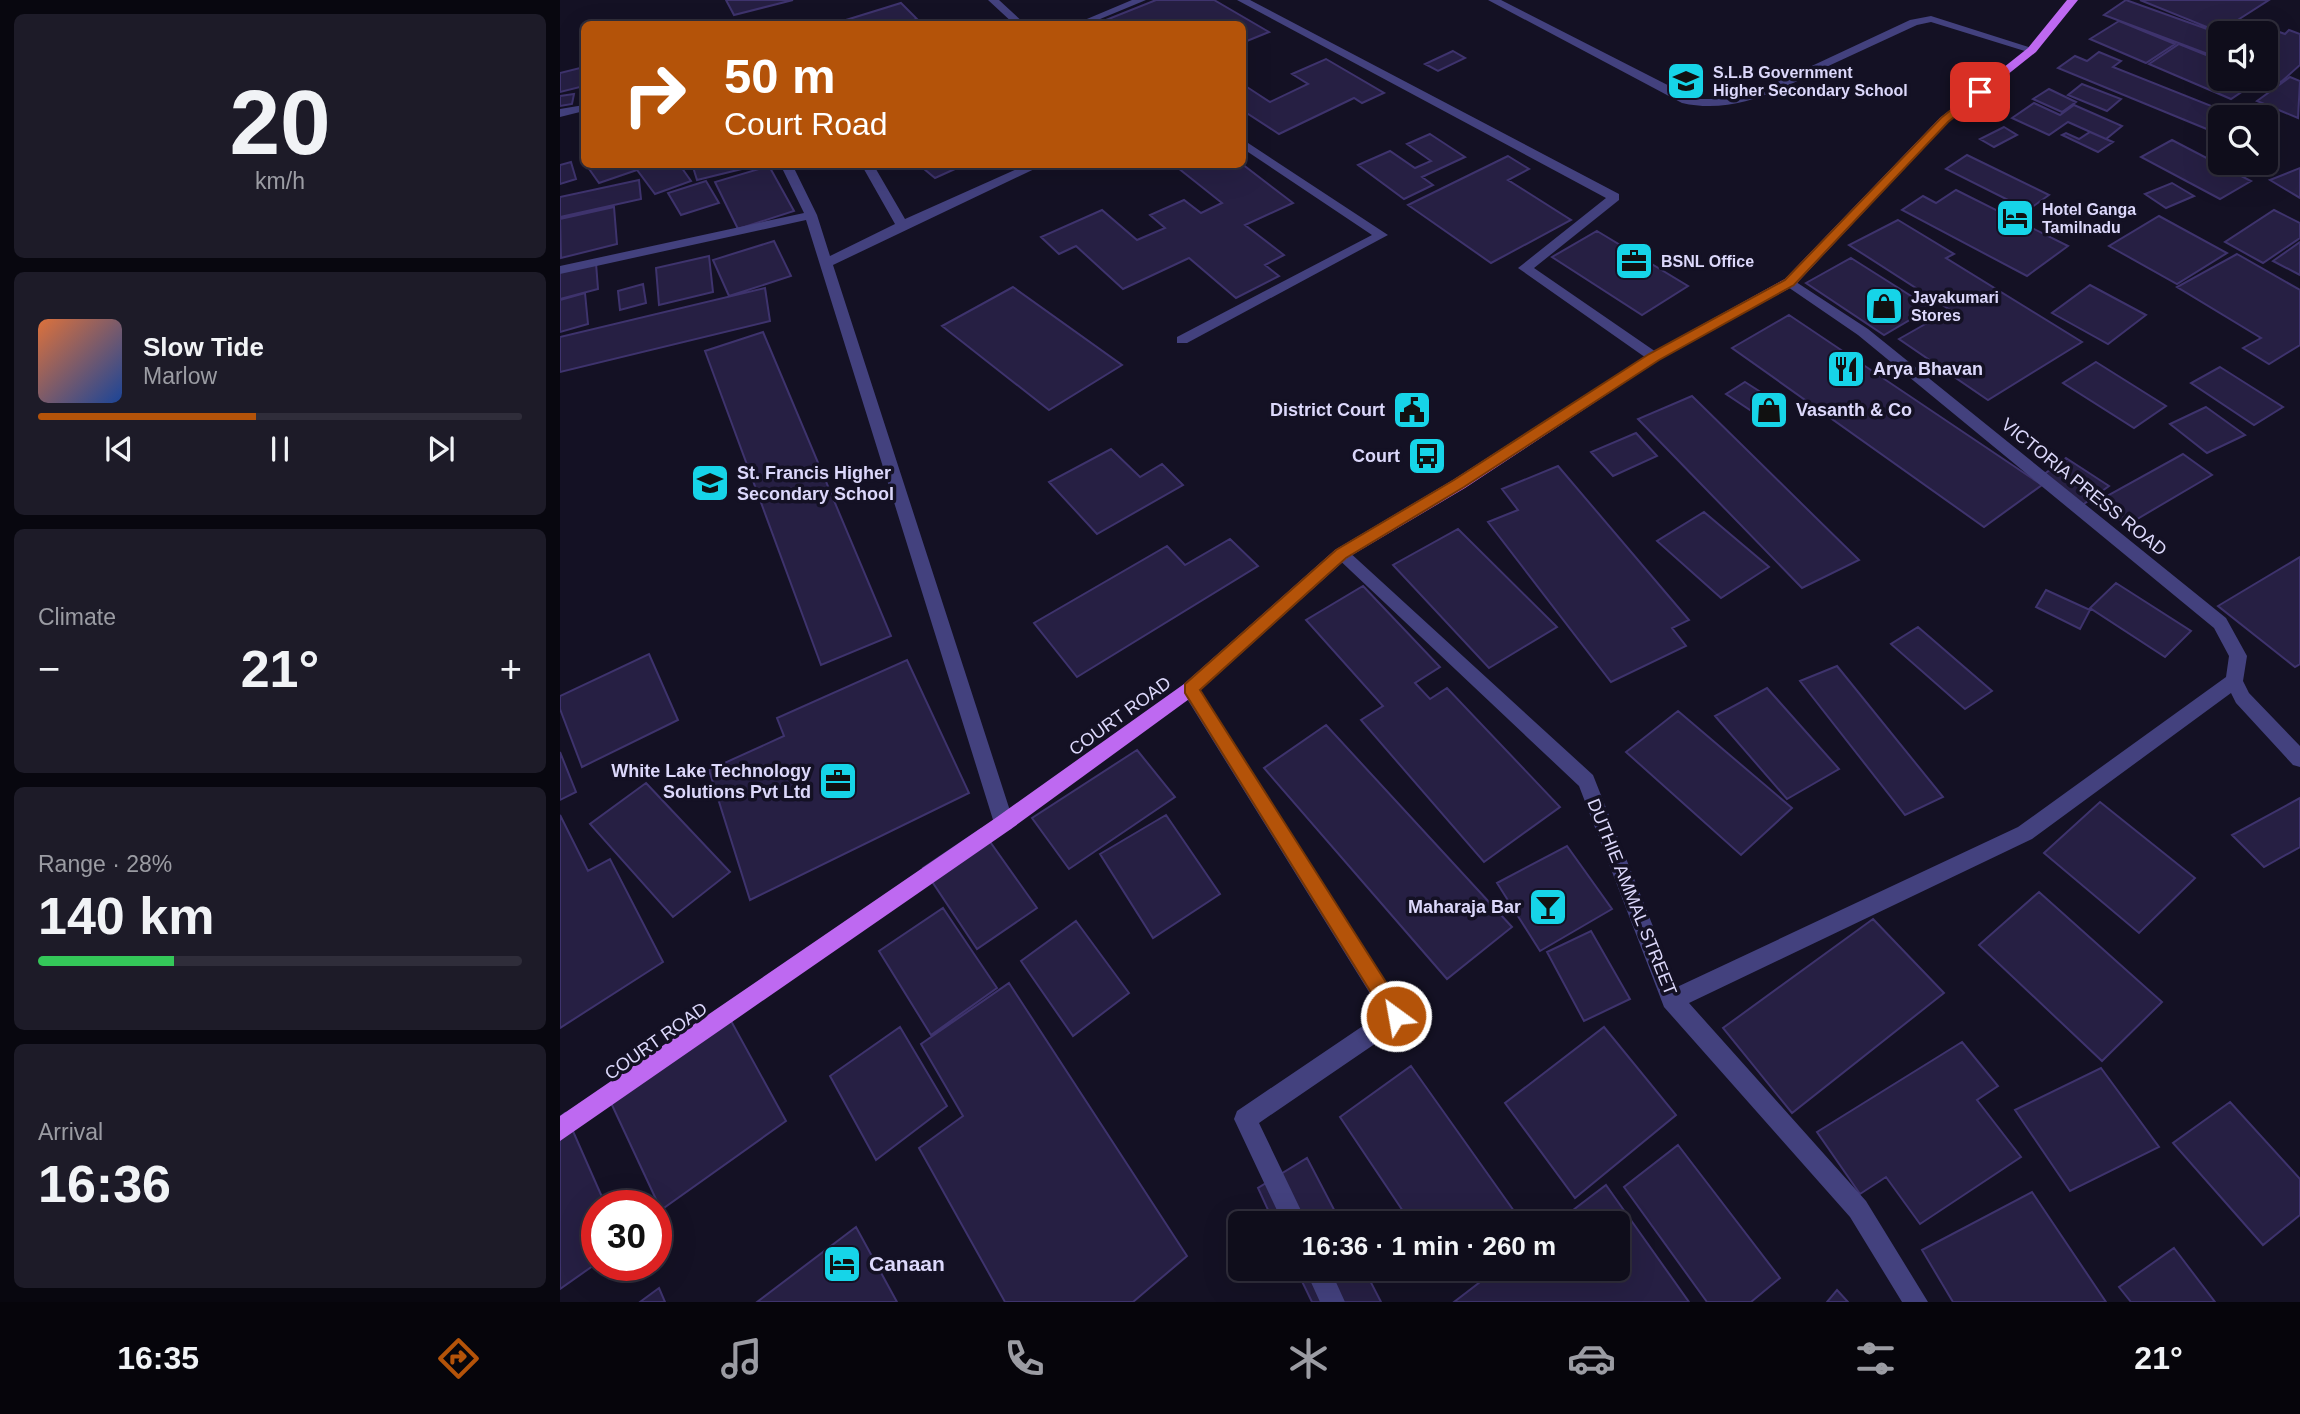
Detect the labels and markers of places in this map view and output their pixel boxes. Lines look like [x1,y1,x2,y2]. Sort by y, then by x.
school or university icon: S.L.B Government Higher Secondary School [1665,60,1707,102]
pin [1950,62,2010,122]
place label: S.L.B Government Higher Secondary School [1713,64,1908,99]
hotel icon: Hotel Ganga Tamilnadu [1994,197,2036,239]
place label: Hotel Ganga Tamilnadu [2042,201,2136,236]
office icon: BSNL Office [1613,240,1655,282]
place label: BSNL Office [1661,253,1754,270]
shop icon: Jayakumari Stores [1863,285,1905,327]
place label: Jayakumari Stores [1911,289,1999,324]
restaurant icon: Arya Bhavan [1825,348,1867,390]
place label: Arya Bhavan [1873,359,1983,379]
public building icon: District Court [1391,389,1433,431]
shop icon: Vasanth & Co [1748,389,1790,431]
place label: District Court [1270,400,1385,420]
place label: Vasanth & Co [1796,400,1912,420]
bus stop icon: Court [1406,435,1448,477]
place label: Court [1352,446,1400,466]
school or university icon: St. Francis Higher Secondary School [689,462,731,504]
place label: St. Francis Higher Secondary School [737,463,894,504]
office icon: White Lake Technology Solutions Pvt Ltd [817,760,859,802]
place label: White Lake Technology Solutions Pvt Ltd [611,761,811,802]
bar icon: Maharaja Bar [1527,886,1569,928]
place label: Maharaja Bar [1408,897,1521,917]
hotel icon: Canaan [821,1243,863,1285]
place label: Canaan [869,1252,945,1275]

